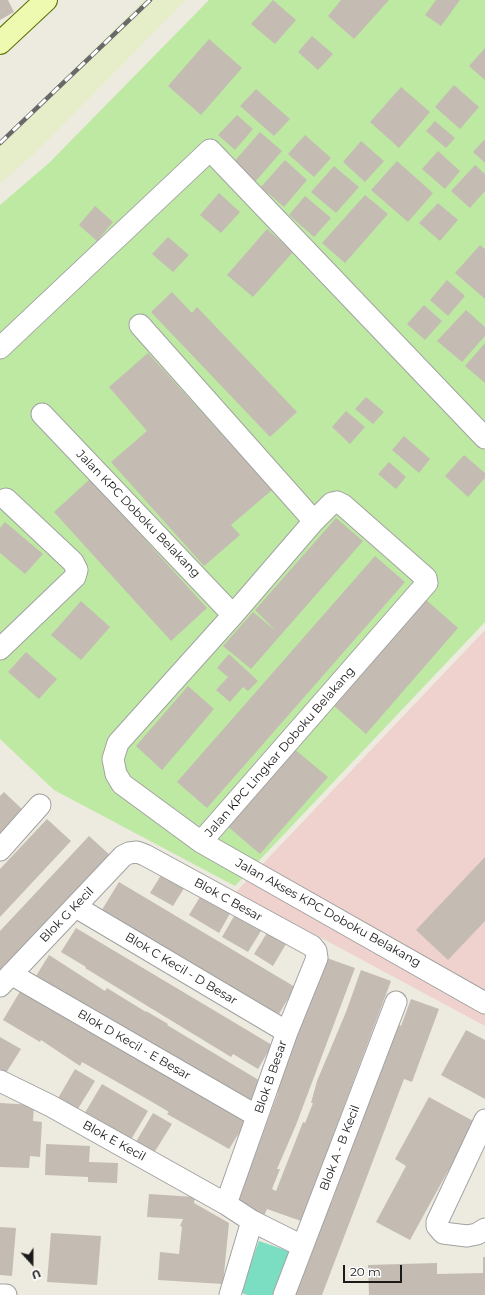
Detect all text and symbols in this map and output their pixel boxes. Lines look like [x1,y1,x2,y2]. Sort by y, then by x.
street label: Jalan KPC Doboku Belakang [73,447,203,581]
street label: Jalan KPC Lingkar Doboku Belakang [202,664,358,840]
street label: Jalan Akses KPC Doboku Belakang [233,856,423,970]
street label: Blok C Besar [191,875,265,925]
street label: Blok G Kecil [37,884,97,946]
street label: Blok C Kecil - D Besar [122,930,240,1008]
street label: Blok D Kecil - E Besar [75,1007,193,1083]
street label: Blok B Besar [252,1039,290,1115]
street label: Blok A - B Kecil [317,1103,363,1193]
street label: Blok E Kecil [80,1118,148,1164]
north arrow [12,1243,52,1283]
scale bar [345,1257,404,1283]
text: 20 m [350,1264,381,1279]
text: U [30,1266,43,1282]

